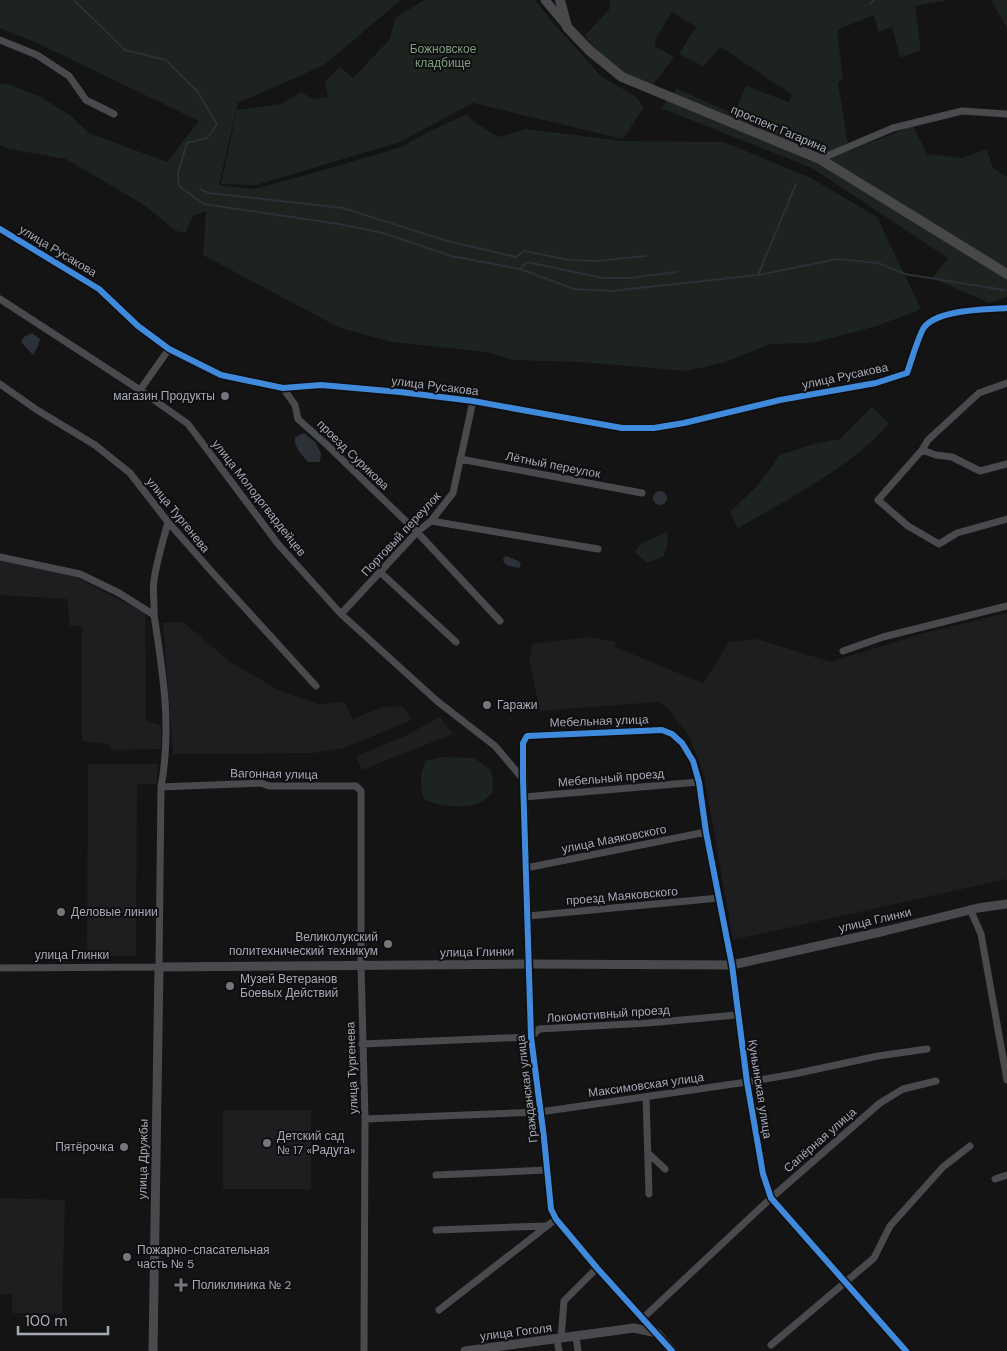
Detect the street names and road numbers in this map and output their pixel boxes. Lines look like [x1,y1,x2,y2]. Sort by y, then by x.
street label: проспект Гагарина [728,102,830,157]
street label: улица Русакова [16,222,100,281]
street label: улица Русакова [800,359,890,393]
street label: улица Русакова [391,373,480,399]
street label: проезд Сурикова [313,416,393,494]
street label: улица Молодогвардейцев [208,436,310,560]
street label: Лётный переулок [504,448,603,482]
street label: улица Тургенева [143,474,213,556]
street label: Портовый переулок [358,488,445,580]
street label: Мебельная улица [549,711,649,731]
street label: Вагонная улица [230,765,318,783]
street label: Мебельный проезд [557,765,665,791]
street label: улица Маяковского [560,821,668,857]
street label: проезд Маяковского [565,883,679,909]
street label: улица Глинки [837,904,913,936]
street label: улица Глинки [440,943,514,961]
street label: улица Глинки [35,947,109,963]
street label: Локомотивный проезд [546,1002,670,1026]
street label: улица Тургенева [342,1021,362,1114]
street label: Гражданская улица [512,1034,542,1144]
street label: Куньинская улица [744,1038,776,1140]
street label: Максимовская улица [587,1069,705,1101]
street label: Сапёрная улица [780,1104,860,1176]
street label: улица Дружбы [134,1119,152,1199]
street label: улица Гоголя [479,1320,553,1344]

